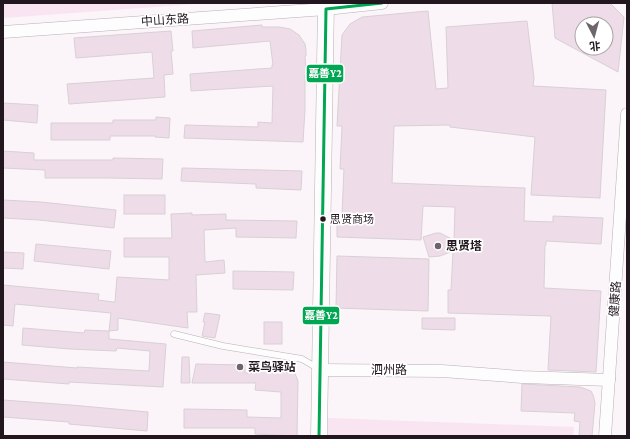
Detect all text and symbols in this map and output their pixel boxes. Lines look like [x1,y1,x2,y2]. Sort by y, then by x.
street label: 中山东路 [141,11,189,29]
north arrow [574,16,614,56]
text: 北 [589,39,601,52]
line badge: 嘉善Y2 [306,64,344,83]
text: 嘉善Y2 [308,67,342,79]
place label: 思贤商场 [330,213,374,225]
marker: 思贤商场 [318,214,328,224]
place label: 思贤塔 [446,239,482,253]
marker: 思贤塔 [433,241,443,251]
street label: 健康路 [607,281,623,317]
line badge: 嘉善Y2 [302,306,340,325]
text: 嘉善Y2 [304,309,338,321]
place label: 菜鸟驿站 [248,360,296,374]
marker: 菜鸟驿站 [235,362,245,372]
street label: 泗州路 [371,363,407,377]

